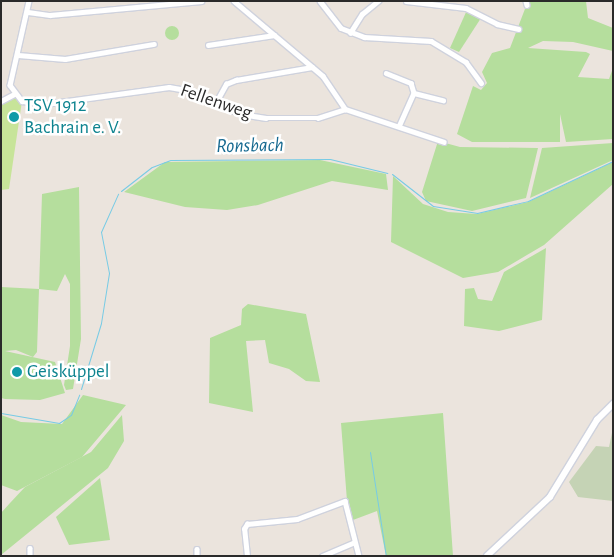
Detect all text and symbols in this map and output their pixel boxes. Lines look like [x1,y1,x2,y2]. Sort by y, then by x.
street label: Fellenweg [177,79,255,125]
place label: TSV 1912 Bachrain e. V. [24,95,121,139]
marker: TSV 1912 Bachrain e. V. [8,111,20,123]
water label: Ronsbach [216,133,284,159]
place label: Geisküppel [27,361,110,383]
marker: Geisküppel [11,366,23,378]

